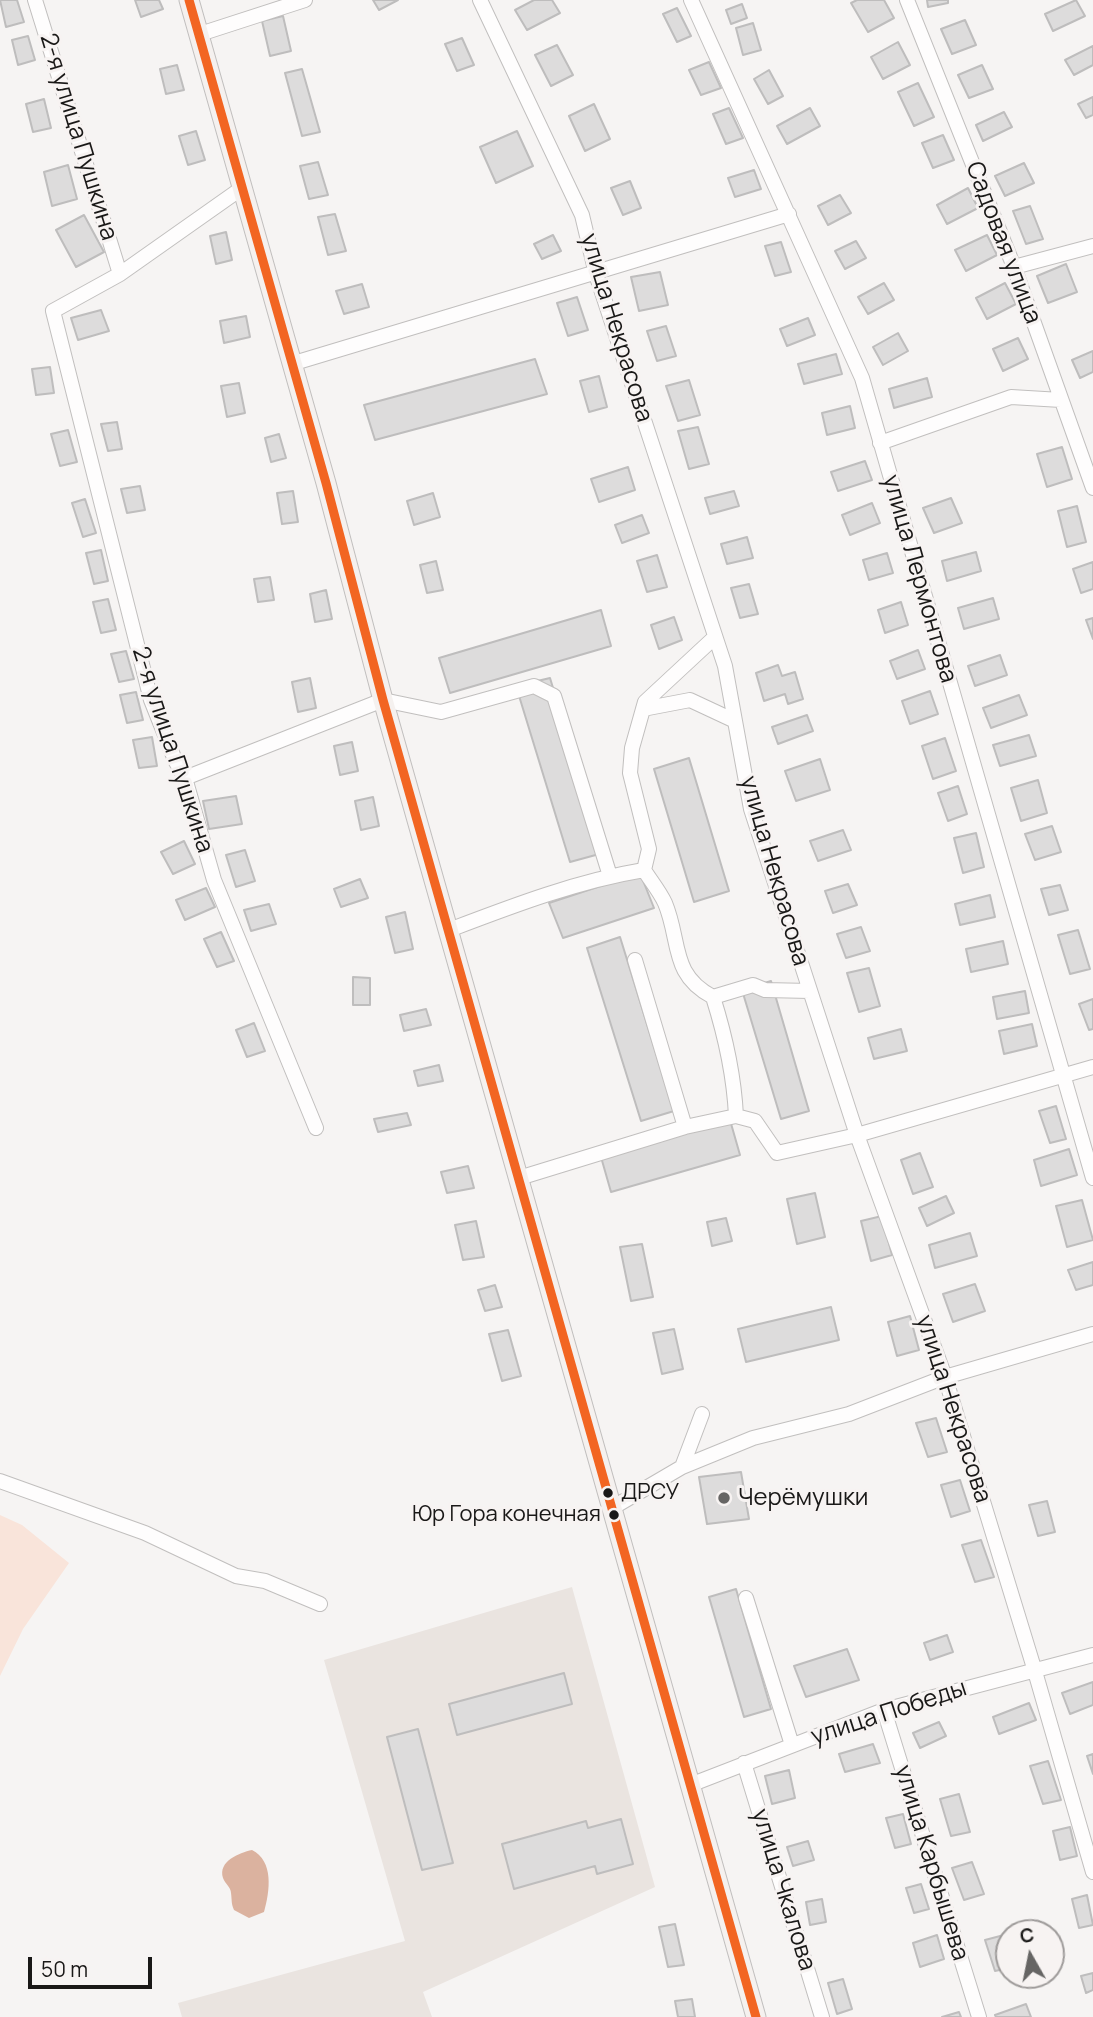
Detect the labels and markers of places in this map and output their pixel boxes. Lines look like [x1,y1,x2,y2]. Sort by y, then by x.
place label: ДРСУ [621,1480,679,1506]
place label: Черёмушки [738,1484,868,1512]
marker: ДРСУ [601,1486,615,1500]
marker: Черёмушки [716,1490,732,1506]
place label: Юр Гора конечная [412,1502,601,1528]
marker: Юр Гора конечная [607,1508,621,1522]

